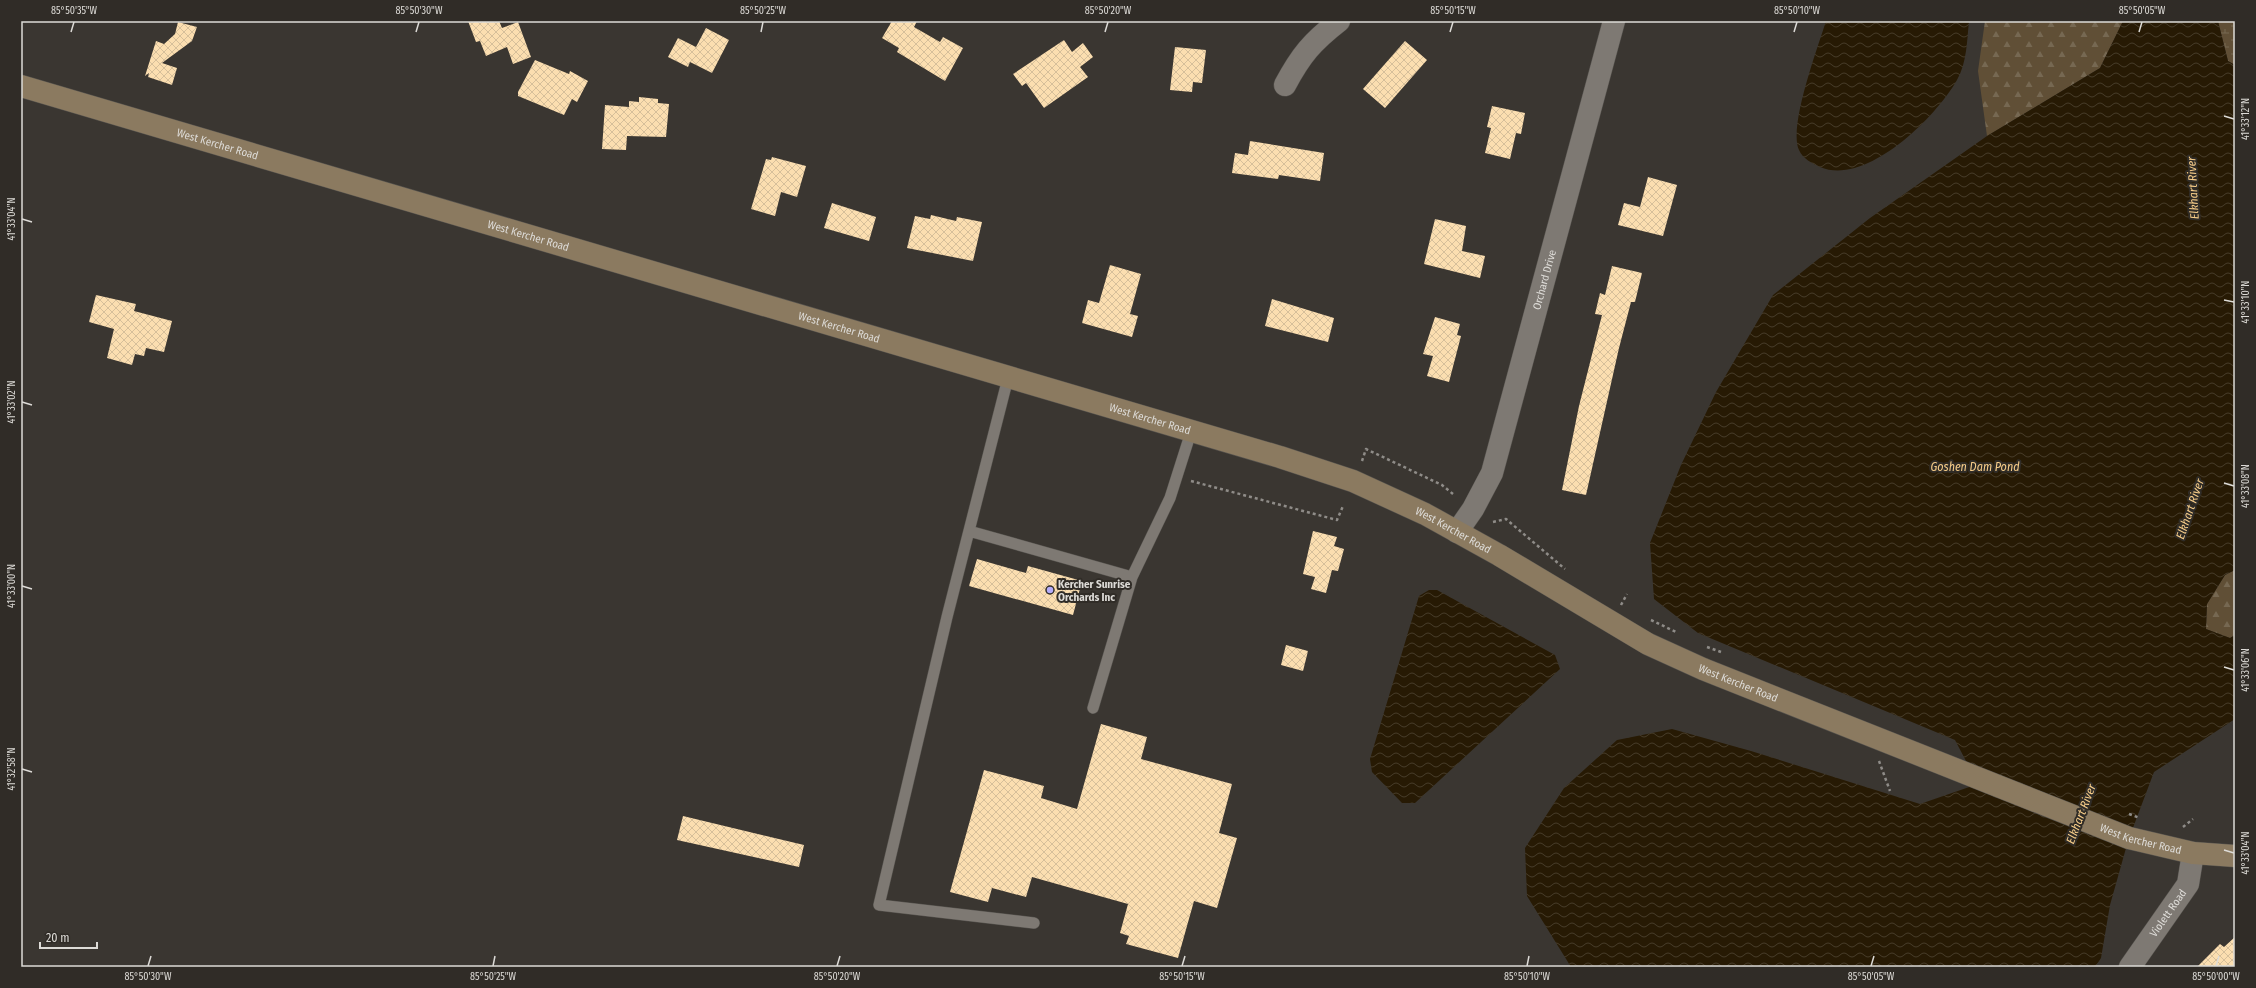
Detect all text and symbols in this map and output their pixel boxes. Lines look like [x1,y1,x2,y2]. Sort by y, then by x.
text: 85°50'35"W [51,5,97,17]
text: 85°50'30"W [396,5,443,17]
text: 85°50'25"W [740,5,786,17]
text: 85°50'20"W [1085,5,1132,17]
text: 85°50'15"W [1430,5,1476,17]
text: 85°50'10"W [1774,5,1821,17]
text: 85°50'05"W [2119,5,2166,17]
text: 41°33'12"N [2240,98,2252,140]
street label: West Kercher Road [175,126,260,162]
water label: Elkhart River [2184,156,2202,220]
text: 41°33'04"N [6,197,18,241]
street label: West Kercher Road [486,217,571,254]
street label: Orchard Drive [1530,248,1559,311]
text: 41°33'10"N [2240,281,2252,323]
street label: West Kercher Road [797,309,882,345]
text: 41°33'02"N [6,380,18,424]
street label: West Kercher Road [1108,401,1192,437]
water label: Goshen Dam Pond [1930,460,2020,474]
text: 41°33'08"N [2240,464,2252,508]
water label: Elkhart River [2173,476,2207,541]
street label: West Kercher Road [1413,504,1493,556]
text: 41°33'00"N [6,564,18,608]
place label: Kercher Sunrise Orchards Inc [1058,578,1131,604]
marker: Kercher Sunrise Orchards Inc [1045,585,1055,595]
text: 41°33'06"N [2240,648,2252,692]
street label: West Kercher Road [1696,661,1780,705]
text: 41°32'58"N [6,747,18,791]
water label: Elkhart River [2063,781,2099,846]
street label: West Kercher Road [2098,821,2183,857]
text: 41°33'04"N [2240,831,2252,875]
street label: Violett Road [2147,887,2189,939]
scale bar [40,924,97,950]
text: 20 m [46,931,70,945]
text: 85°50'30"W [125,971,172,983]
text: 85°50'25"W [470,971,516,983]
text: 85°50'20"W [814,971,861,983]
text: 85°50'15"W [1159,971,1205,983]
text: 85°50'10"W [1504,971,1551,983]
text: 85°50'05"W [1848,971,1895,983]
text: 85°50'00"W [2192,971,2240,983]

